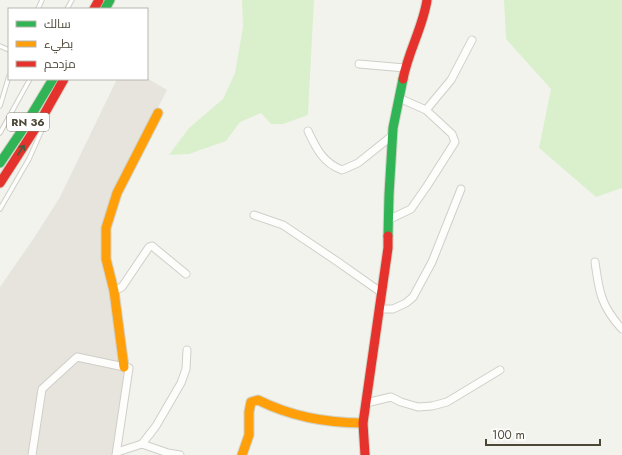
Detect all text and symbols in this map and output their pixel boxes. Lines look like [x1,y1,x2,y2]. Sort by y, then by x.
legend [8,8,148,80]
text: سالك [44,15,71,33]
text: بطيء [44,35,73,54]
text: مزدحم [44,55,76,73]
road number: RN 36 [7,113,49,131]
one-way arrow [17,145,25,156]
scale bar [486,421,600,447]
text: 100 m [492,426,525,444]

